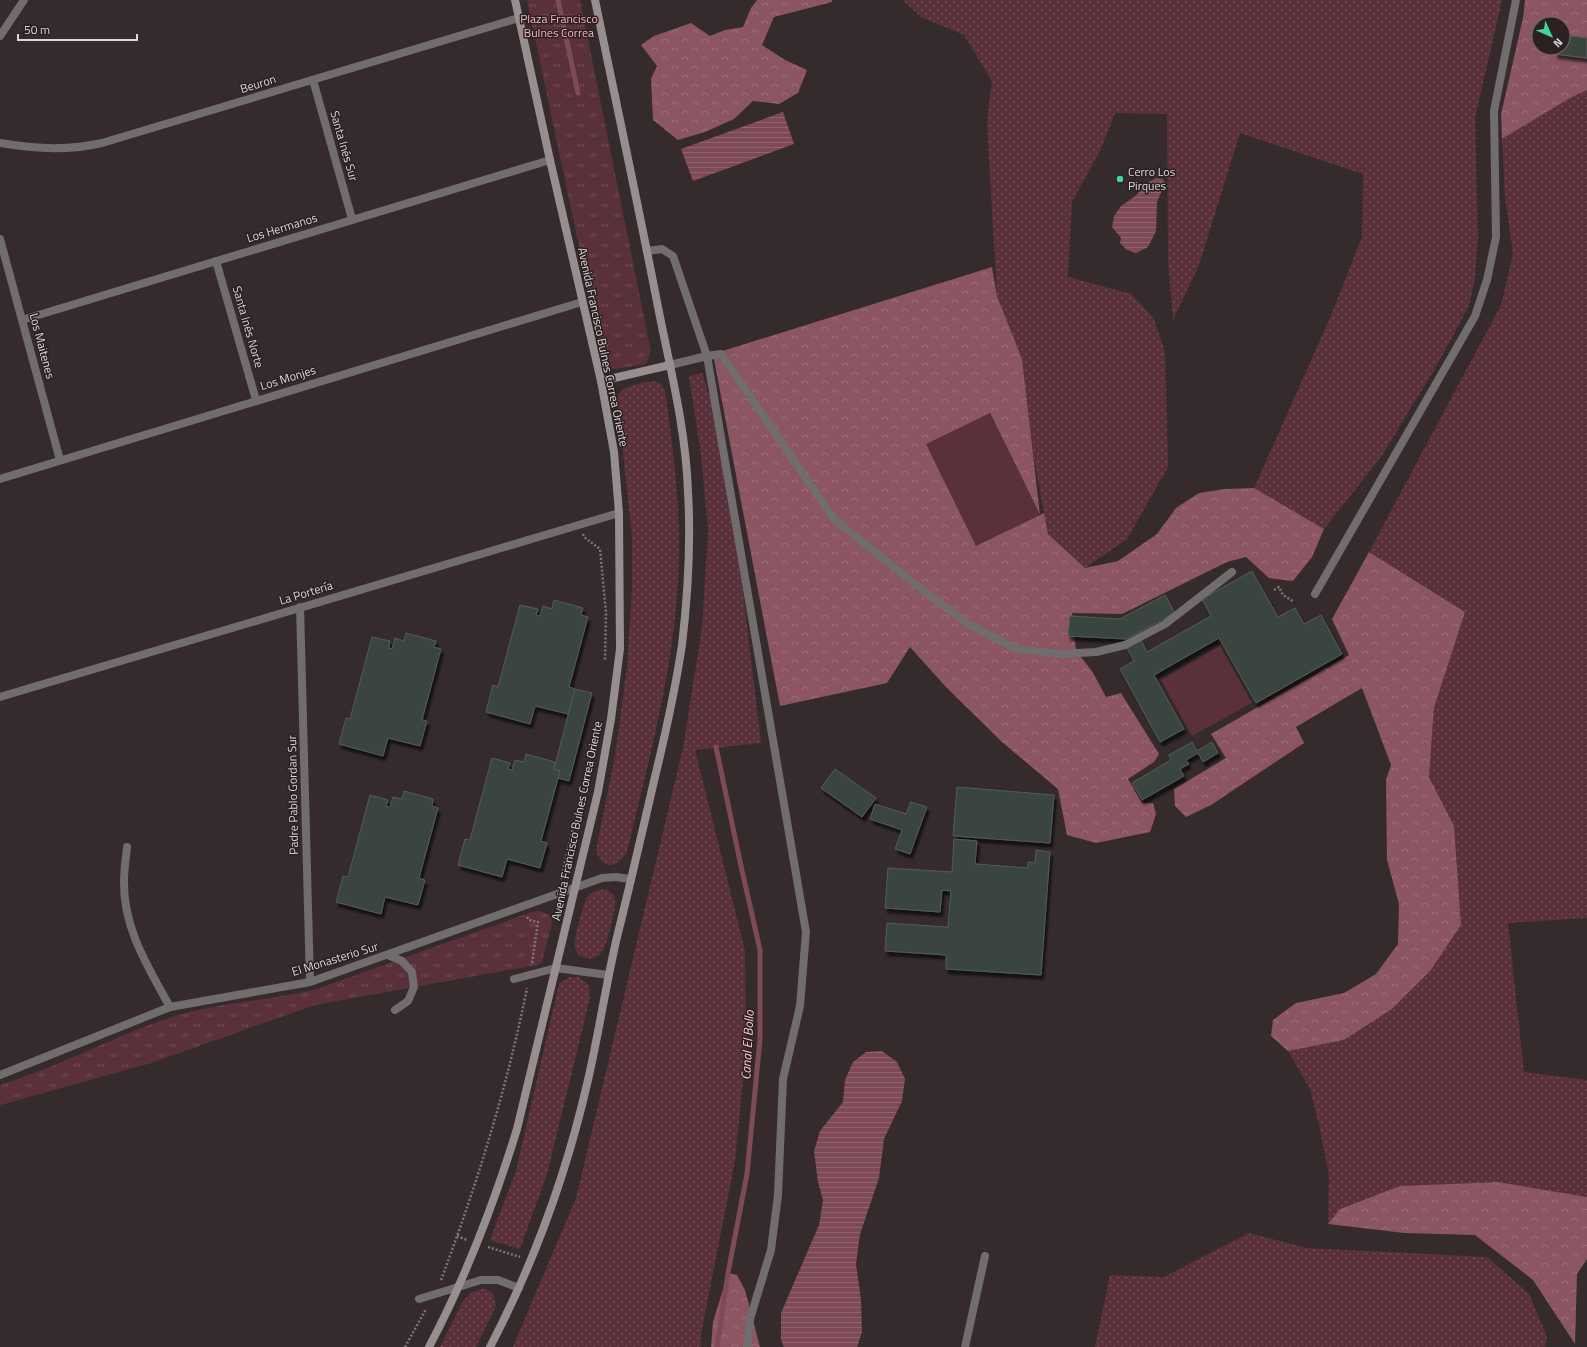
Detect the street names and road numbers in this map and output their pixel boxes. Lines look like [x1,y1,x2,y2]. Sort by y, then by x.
street label: Beuron [238,69,278,98]
street label: Santa Inés Sur [325,108,364,183]
street label: Los Hermanos [244,208,320,247]
street label: Avenida Francisco Bulnes Correa Oriente [573,245,634,448]
street label: Santa Inés Norte [228,284,269,370]
street label: Los Maitenes [25,311,60,381]
street label: Los Monjes [258,360,318,395]
street label: La Portería [277,575,335,610]
street label: Avenida Francisco Bulnes Correa Oriente [546,719,607,922]
street label: Padre Pablo Gordan Sur [282,735,303,855]
street label: El Monasterio Sur [289,936,380,981]

